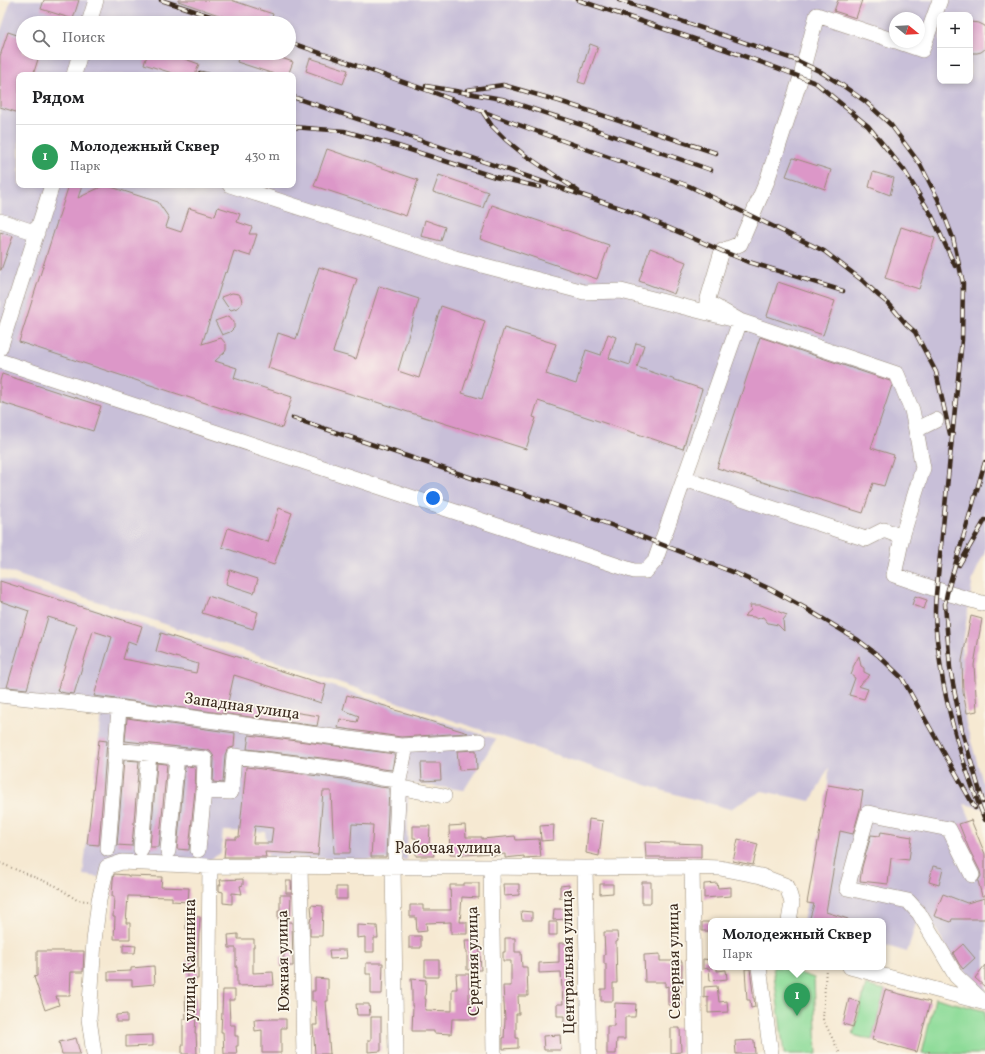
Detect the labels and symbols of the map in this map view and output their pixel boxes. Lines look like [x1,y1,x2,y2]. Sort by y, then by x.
north arrow [889,12,925,48]
your location [423,488,443,508]
street label: Западная улица [183,688,301,726]
street label: Рабочая улица [395,838,501,860]
street label: Центральная улица [557,889,581,1035]
street label: улица Калинина [180,899,202,1021]
street label: Северная улица [663,903,687,1019]
street label: Средняя улица [462,906,486,1016]
street label: Южная улица [272,910,296,1012]
pin: 1 [784,983,810,1016]

